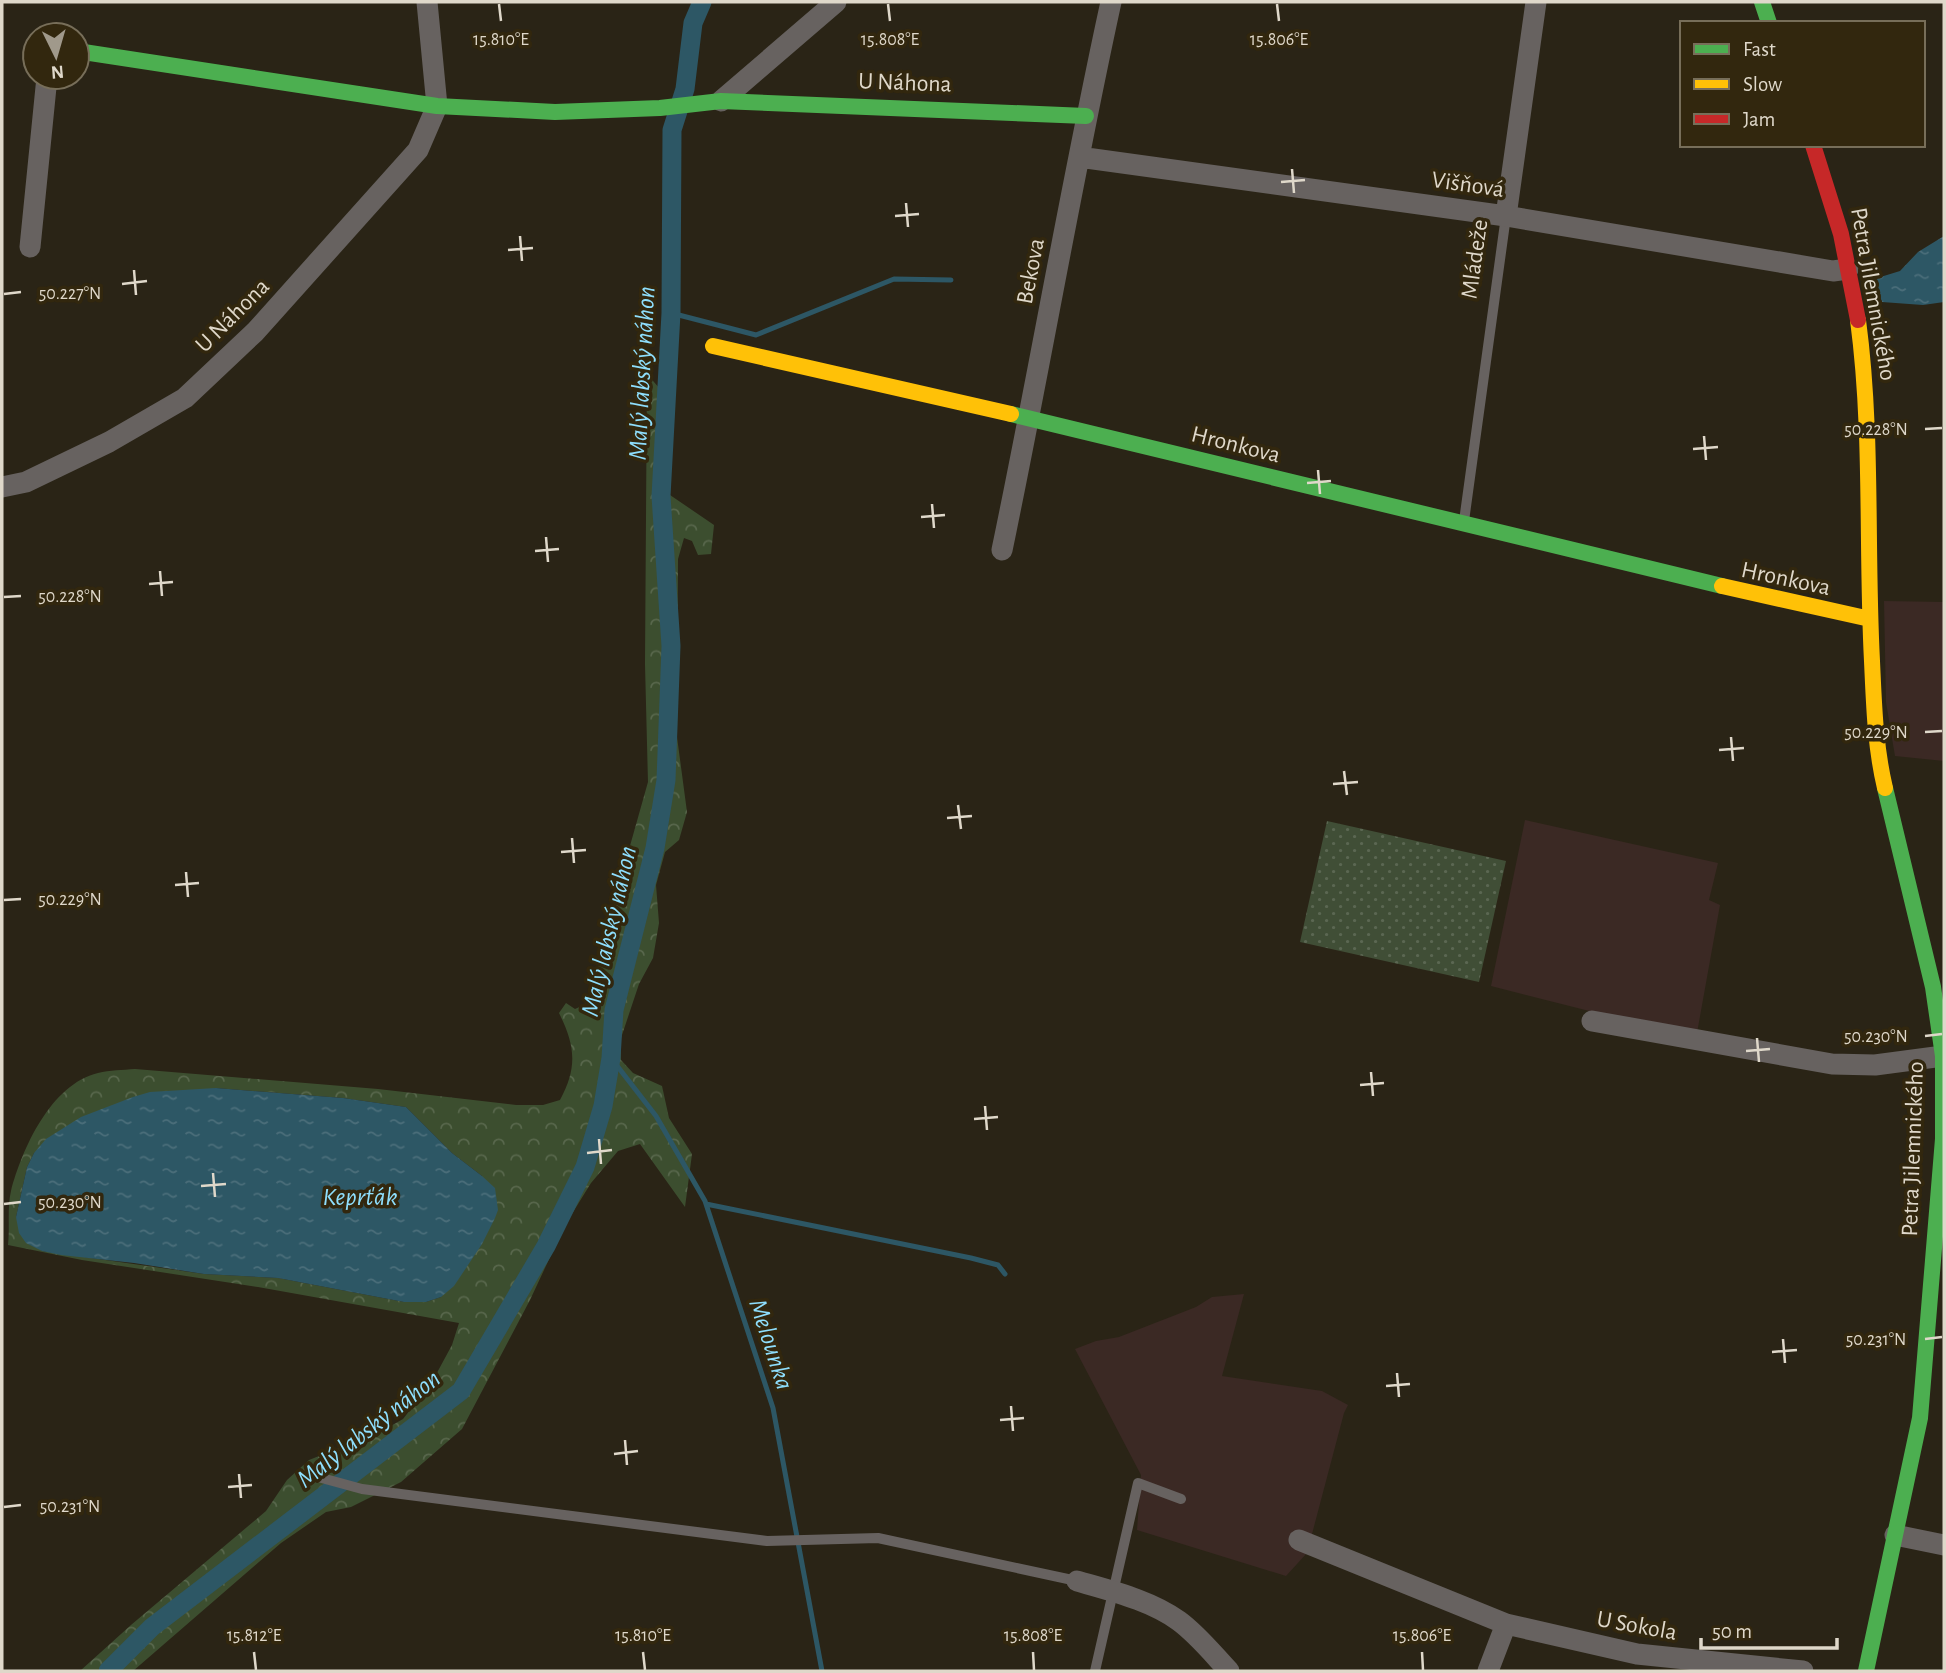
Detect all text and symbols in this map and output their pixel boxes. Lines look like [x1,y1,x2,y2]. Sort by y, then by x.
north arrow [21,21,91,91]
legend [1680,21,1925,147]
text: 15.810°E [473,31,529,49]
text: 15.808°E [861,31,920,49]
text: 15.806°E [1250,31,1308,49]
text: Fast [1743,39,1776,60]
text: N [50,61,65,81]
street label: U Náhona [858,69,952,97]
text: Slow [1743,74,1782,95]
text: Jam [1743,109,1775,130]
street label: Višňová [1430,168,1506,202]
street label: Petra Jilemnického [1846,206,1900,383]
street label: Mládeže [1458,218,1492,300]
street label: Bekova [1013,236,1049,306]
street label: U Náhona [191,274,274,357]
text: 50.227°N [39,285,101,303]
water label: Malý labský náhon [624,285,660,461]
text: 50.228°N [1844,421,1908,439]
street label: Hronkova [1189,422,1283,468]
street label: Hronkova [1739,558,1833,600]
text: 50.228°N [38,588,102,606]
text: 50.229°N [1844,724,1908,742]
water label: Malý labský náhon [577,843,641,1019]
text: 50.229°N [38,891,102,909]
text: 50.230°N [1844,1028,1908,1046]
street label: Petra Jilemnického [1898,1061,1928,1237]
water label: Keprťák [323,1184,397,1210]
text: 50.230°N [38,1194,102,1212]
water label: Melounka [744,1296,798,1393]
text: 50.231°N [1846,1331,1906,1349]
water label: Malý labský náhon [292,1365,445,1493]
text: 50.231°N [40,1498,100,1516]
scale bar [1701,1606,1838,1650]
street label: U Sokola [1595,1607,1679,1645]
text: 50 m [1712,1621,1752,1642]
text: 15.812°E [227,1627,282,1645]
text: 15.810°E [615,1627,671,1645]
text: 15.808°E [1004,1627,1063,1645]
text: 15.806°E [1393,1627,1451,1645]

